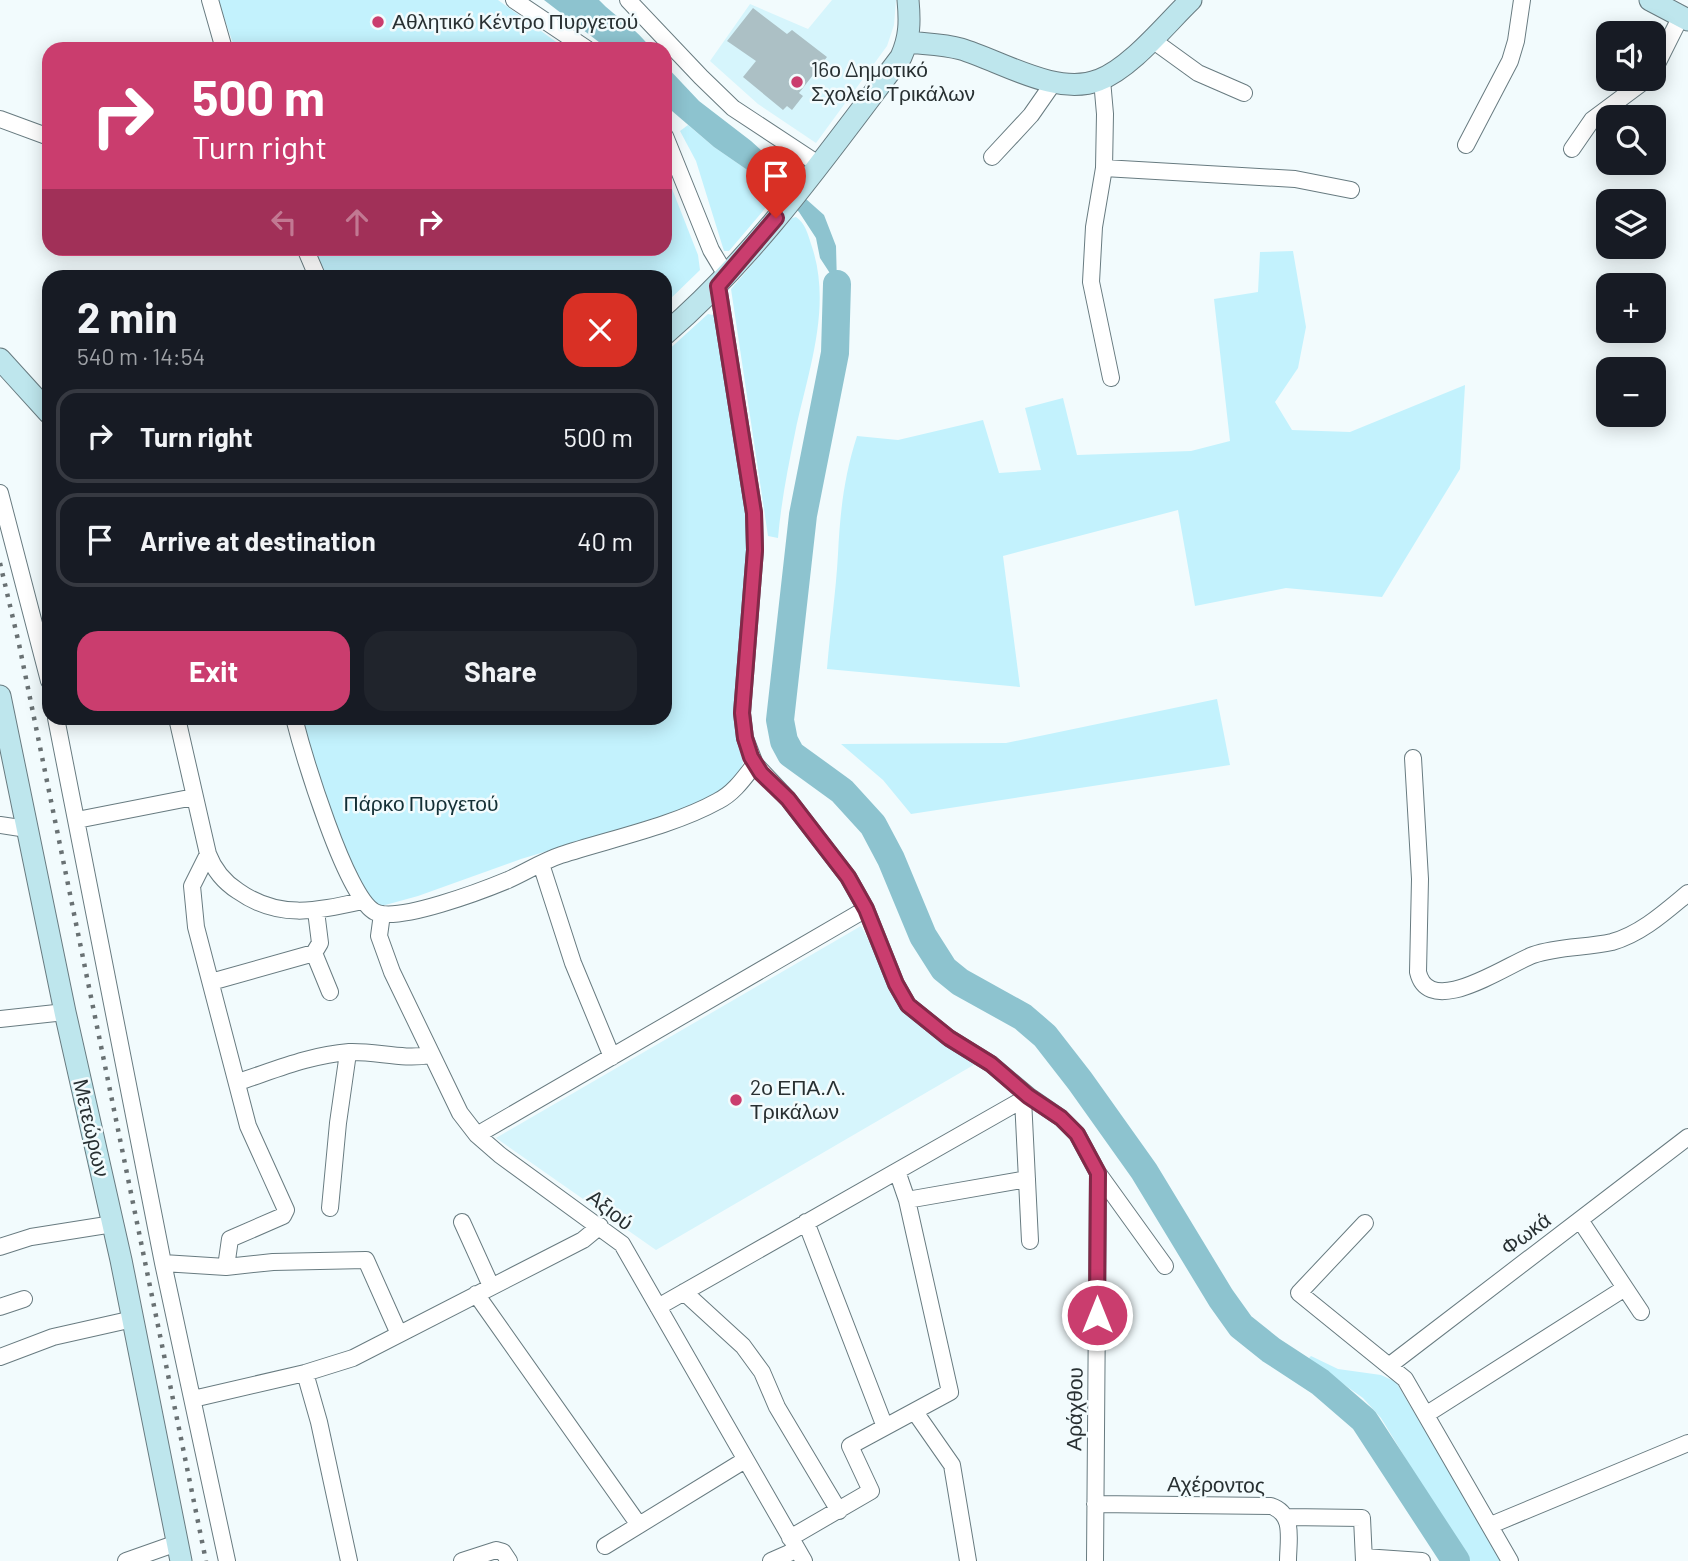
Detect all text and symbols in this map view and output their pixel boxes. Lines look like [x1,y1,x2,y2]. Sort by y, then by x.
place label: Αθλητικό Κέντρο Πυργετού [392,8,638,33]
marker: Αθλητικό Κέντρο Πυργετού [370,14,386,30]
map controls [1596,21,1666,427]
button: sound [1596,21,1666,91]
place label: 16ο Δημοτικό Σχολείο Τρικάλων [811,56,975,105]
text: 500 m [192,67,325,126]
icon: right [77,70,168,161]
marker: 16ο Δημοτικό Σχολείο Τρικάλων [789,74,805,90]
button: search [1596,105,1666,175]
text: Turn right [192,127,327,165]
pin [746,146,806,218]
icon: arrive [757,157,795,195]
button: layers [1596,189,1666,259]
icon: left [265,203,303,241]
icon: ahead [338,203,376,241]
icon: right [411,203,449,241]
button: + [1596,273,1666,343]
text: 2 min [77,291,178,341]
button: close [563,293,637,367]
text: 540 m · 14:54 [77,342,205,370]
button: − [1596,357,1666,427]
icon: right [81,417,119,455]
text: Turn right [140,421,253,452]
text: 500 m [564,421,633,452]
icon: arrive [81,521,119,559]
text: Arrive at destination [140,525,376,556]
text: 40 m [577,525,633,556]
button: Exit [77,631,350,711]
button: Share [364,631,637,711]
park label: Πάρκο Πυργετού [344,790,499,815]
place label: 2ο ΕΠΑ.Λ. Τρικάλων [750,1074,846,1123]
street label: Μετεώρων [69,1076,116,1179]
marker: 2ο ΕΠΑ.Λ. Τρικάλων [728,1092,744,1108]
street label: Αξιού [583,1183,639,1234]
street label: Φωκά [1495,1206,1555,1259]
position arrow [1060,1278,1134,1352]
street label: Αράχθου [1060,1367,1087,1451]
street label: Αχέροντος [1167,1470,1265,1497]

